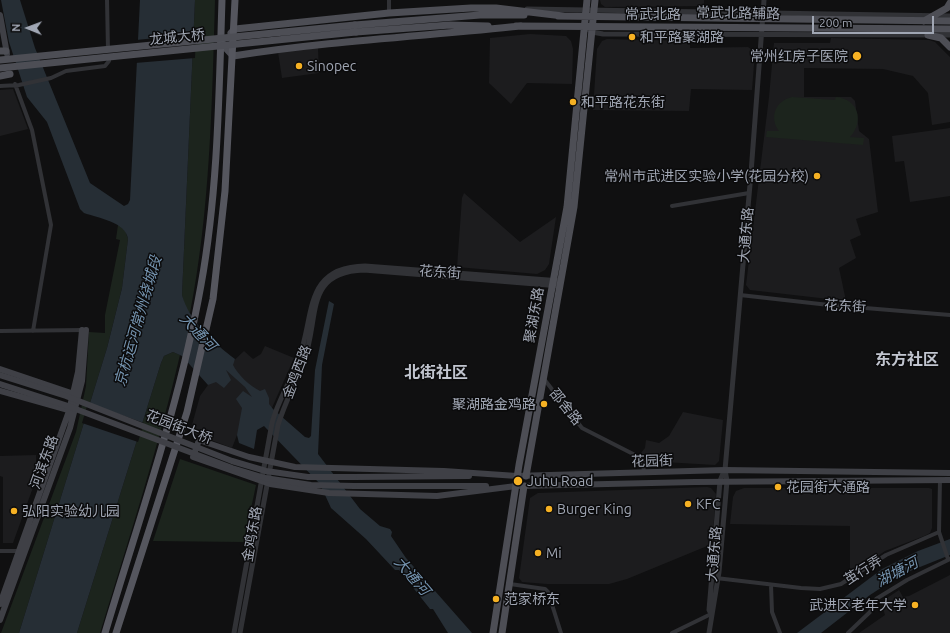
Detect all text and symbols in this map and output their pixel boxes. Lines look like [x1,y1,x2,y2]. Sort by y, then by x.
street label: 常武北路辅路 [696,4,780,22]
street label: 常武北路 [625,6,681,22]
north arrow [8,8,48,48]
scale bar [814,8,936,34]
text: 200 m [819,16,852,29]
text: N [10,24,22,32]
street label: 龙城大桥 [148,26,206,48]
place label: 和平路聚湖路 [640,29,724,45]
marker: 和平路聚湖路 [627,32,637,42]
place label: 常州红房子医院 [750,48,848,64]
marker: 常州红房子医院 [851,50,863,62]
place label: Sinopec [307,58,356,74]
marker: Sinopec [294,61,304,71]
place label: 和平路花东街 [581,94,665,110]
marker: 和平路花东街 [568,97,578,107]
place label: 常州市武进区实验小学(花园分校) [604,168,809,184]
marker: 常州市武进区实验小学(花园分校) [812,171,822,181]
street label: 大通东路 [735,206,757,264]
water label: 京杭运河常州绕城段 [111,254,165,388]
street label: 花东街 [418,262,462,282]
street label: 聚湖东路 [521,286,547,344]
street label: 花东街 [823,296,867,316]
water label: 大通河 [176,309,220,355]
street label: 金鸡西路 [279,343,315,401]
district label: 东方社区 [875,350,939,370]
district label: 北街社区 [404,363,468,383]
street label: 邵舍路 [546,385,586,429]
place label: 聚湖路金鸡路 [452,396,536,412]
marker: 聚湖路金鸡路 [539,399,549,409]
street label: 花园街大桥 [143,407,215,447]
street label: 河滨东路 [27,433,61,491]
street label: 花园街 [631,452,673,470]
place label: Juhu Road [527,473,593,489]
marker: Juhu Road [512,475,524,487]
place label: 花园街大通路 [786,479,870,495]
marker: 花园街大通路 [773,482,783,492]
place label: KFC [696,496,720,512]
marker: KFC [683,499,693,509]
place label: Burger King [557,501,632,517]
place label: 弘阳实验幼儿园 [22,503,120,519]
marker: Burger King [544,504,554,514]
street label: 金鸡东路 [239,505,265,563]
marker: 弘阳实验幼儿园 [9,506,19,516]
street label: 大通东路 [703,525,725,583]
place label: Mi [546,545,562,561]
marker: Mi [533,548,543,558]
street label: 茧行弄 [841,552,885,588]
water label: 大通河 [390,553,434,599]
water label: 湖塘河 [873,553,921,591]
place label: 范家桥东 [504,591,560,607]
marker: 范家桥东 [491,594,501,604]
place label: 武进区老年大学 [809,597,907,613]
marker: 武进区老年大学 [910,600,920,610]

